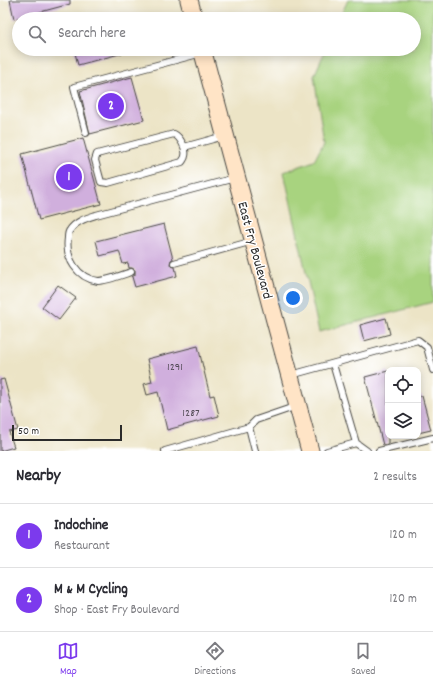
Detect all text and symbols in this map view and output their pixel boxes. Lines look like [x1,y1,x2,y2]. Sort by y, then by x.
search box [12,12,421,56]
icon: search [26,23,48,45]
text: Search here [58,23,126,45]
pin: 2 [98,91,124,121]
pin: 1 [56,162,82,192]
street label: East Fry Boulevard [231,200,277,301]
your location [283,288,303,308]
house number: 1291 [167,359,183,376]
map controls [385,367,421,439]
button: locate [385,367,421,403]
button: layers [385,403,421,439]
house number: 1287 [182,405,200,422]
scale bar [12,423,122,442]
text: 50 m [18,424,39,440]
text: Nearby [16,465,60,489]
text: 2 results [373,468,417,487]
text: Indochine [54,515,108,537]
text: 1 [28,526,30,545]
text: 120 m [389,526,417,545]
text: Restaurant [54,537,110,556]
text: M & M Cycling [54,579,128,601]
text: 2 [26,590,32,609]
text: 120 m [389,590,417,609]
text: Shop · East Fry Boulevard [54,601,179,620]
tab: Map [57,640,79,680]
tab: Directions [194,640,236,680]
tab: Saved [351,640,376,680]

